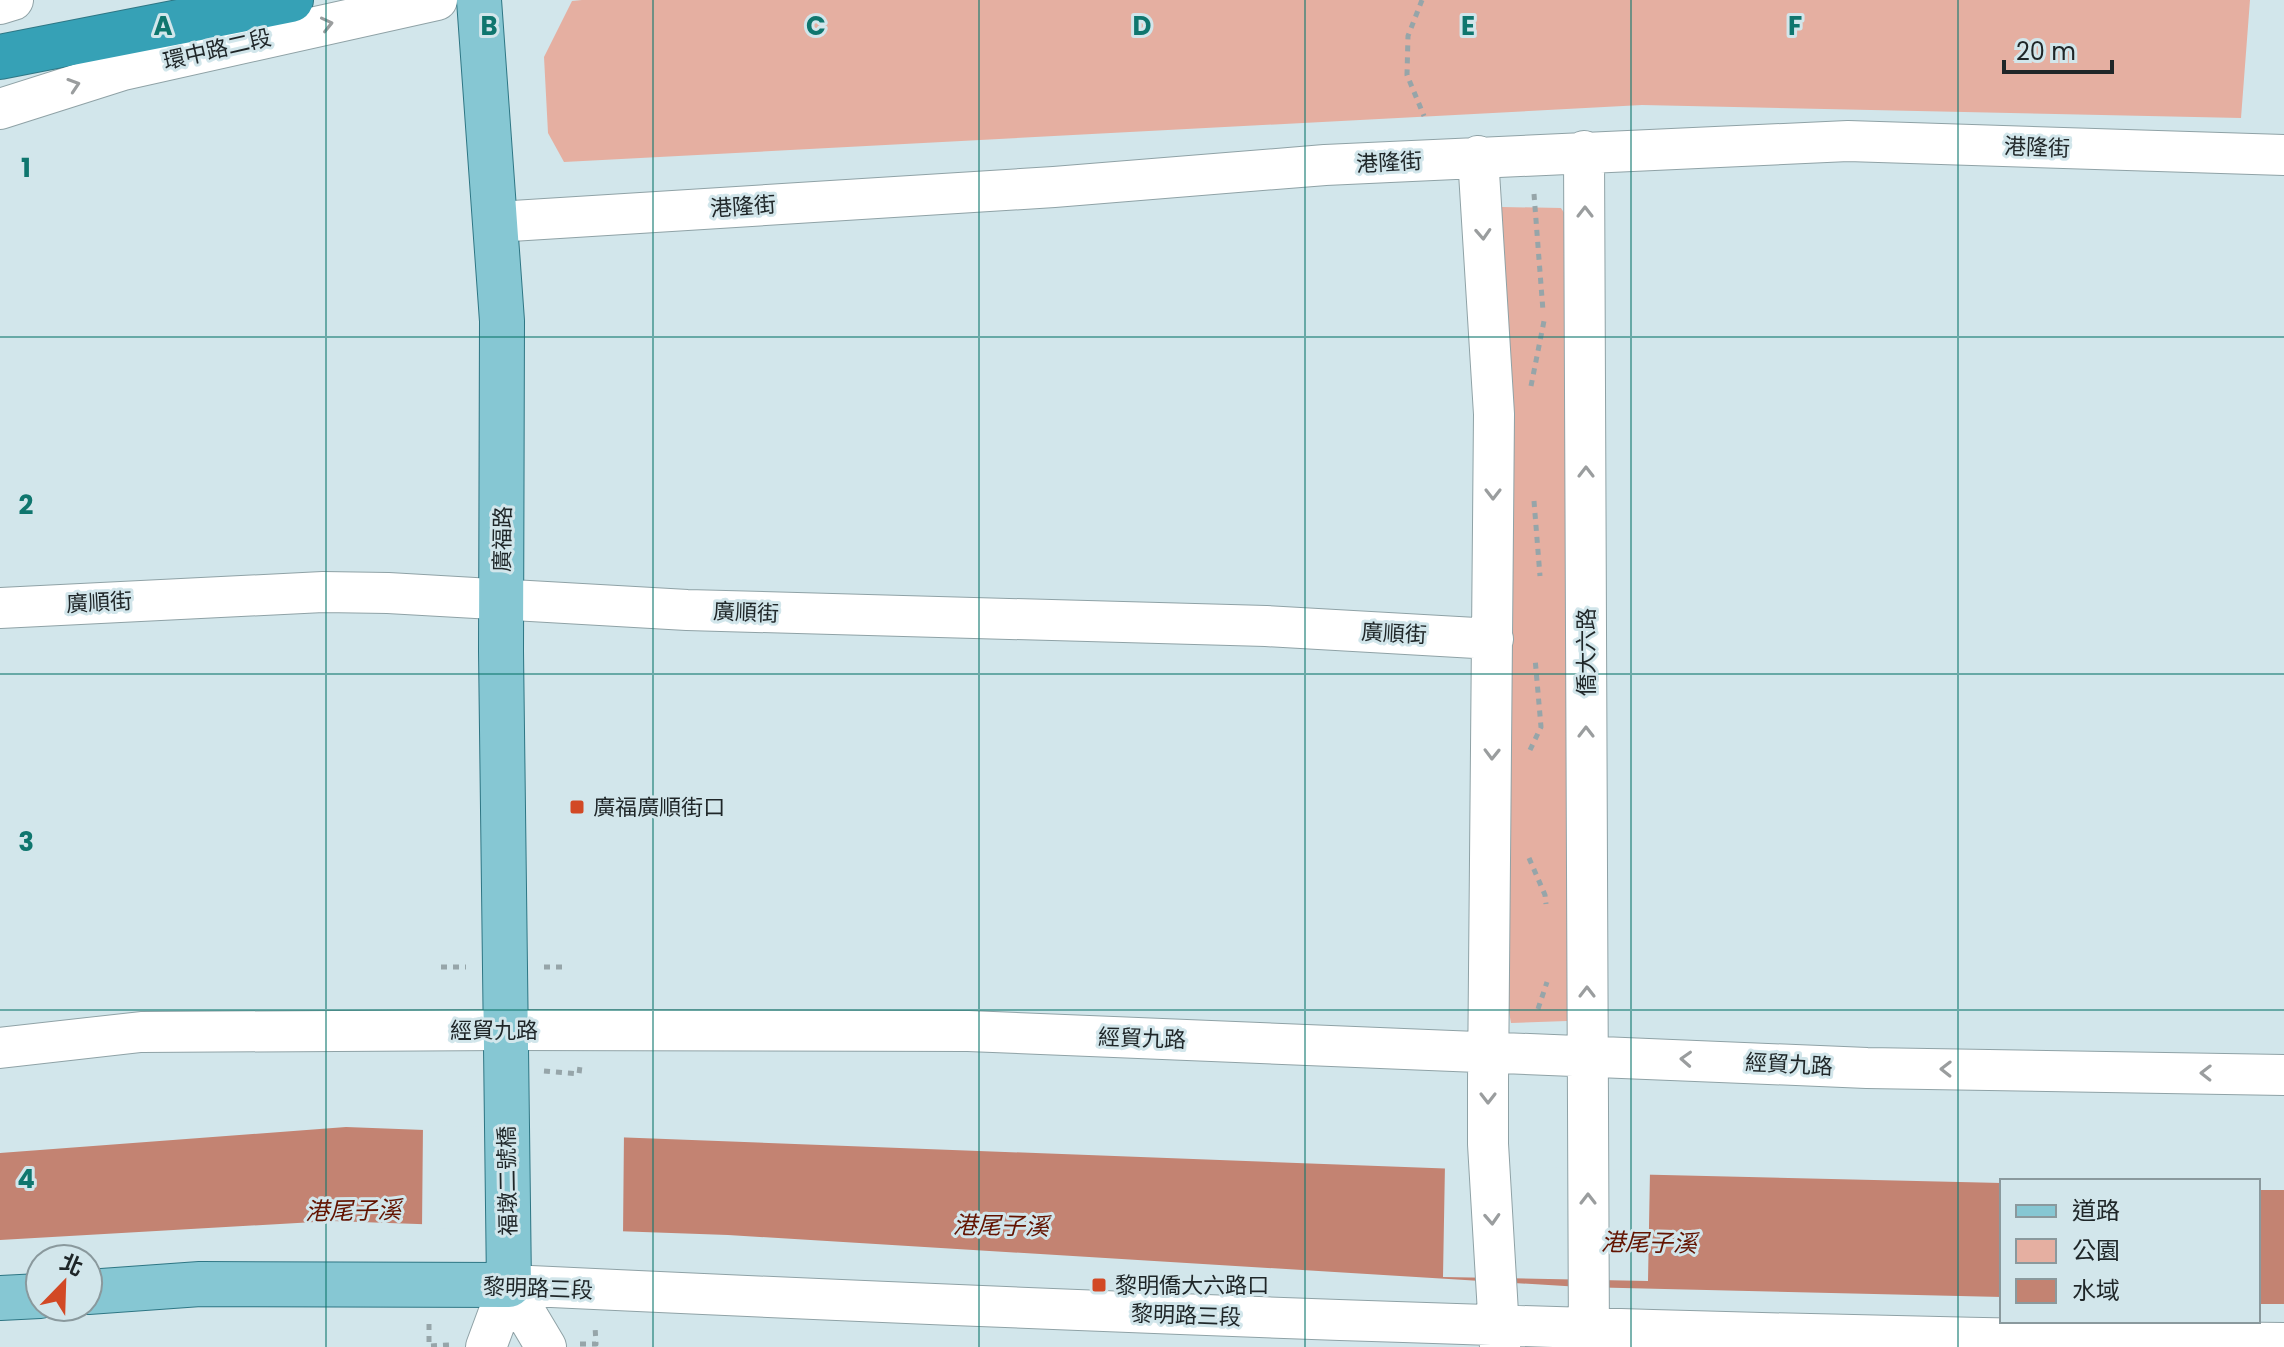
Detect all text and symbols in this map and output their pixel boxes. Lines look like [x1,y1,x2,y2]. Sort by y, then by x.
text: A [153,8,173,44]
text: B [480,8,498,44]
text: C [806,8,826,44]
text: D [1133,8,1152,44]
text: E [1461,8,1475,44]
text: F [1788,8,1802,44]
one-way arrow [320,16,333,33]
street label: 環中路二段 [160,22,274,77]
scale bar [2004,24,2112,74]
text: 20 m [2016,35,2076,68]
one-way arrow [67,78,81,94]
street label: 港隆街 [2003,131,2071,164]
street label: 港隆街 [1355,145,1423,180]
text: 1 [21,150,31,186]
street label: 港隆街 [709,189,777,224]
one-way arrow [1576,205,1594,218]
one-way arrow [1474,228,1491,241]
one-way arrow [1577,465,1595,478]
text: 2 [19,487,34,523]
one-way arrow [1485,488,1502,501]
street label: 廣福路 [486,506,519,572]
street label: 廣順街 [65,585,133,620]
street label: 廣順街 [712,596,780,629]
street label: 僑大六路 [1571,608,1602,696]
street label: 廣順街 [1360,616,1428,651]
one-way arrow [1577,725,1595,738]
one-way arrow [1483,748,1501,761]
place label: 廣福廣順街口 [593,792,725,823]
marker: 廣福廣順街口 [568,798,586,816]
text: 3 [18,824,34,860]
one-way arrow [1578,985,1596,998]
street label: 經貿九路 [450,1015,538,1046]
street label: 經貿九路 [1097,1021,1187,1056]
street label: 經貿九路 [1744,1047,1834,1082]
one-way arrow [1679,1051,1692,1068]
one-way arrow [1939,1060,1952,1078]
one-way arrow [2199,1065,2212,1082]
one-way arrow [1479,1092,1497,1105]
street label: 福墩二號橋 [491,1126,524,1236]
text: 4 [17,1161,35,1197]
legend [2000,1179,2260,1323]
one-way arrow [1579,1192,1597,1205]
water label: 港尾子溪 [305,1193,404,1228]
text: 道路 [2072,1194,2120,1227]
water label: 港尾子溪 [953,1208,1052,1243]
one-way arrow [1483,1213,1500,1226]
water label: 港尾子溪 [1601,1225,1700,1260]
text: 公園 [2072,1234,2120,1267]
north arrow [24,1243,104,1323]
text: 北 [55,1246,88,1284]
place label: 黎明僑大六路口 [1115,1270,1269,1301]
street label: 黎明路三段 [482,1271,593,1306]
text: 水域 [2072,1274,2120,1307]
marker: 黎明僑大六路口 [1090,1276,1108,1294]
street label: 黎明路三段 [1130,1298,1241,1333]

